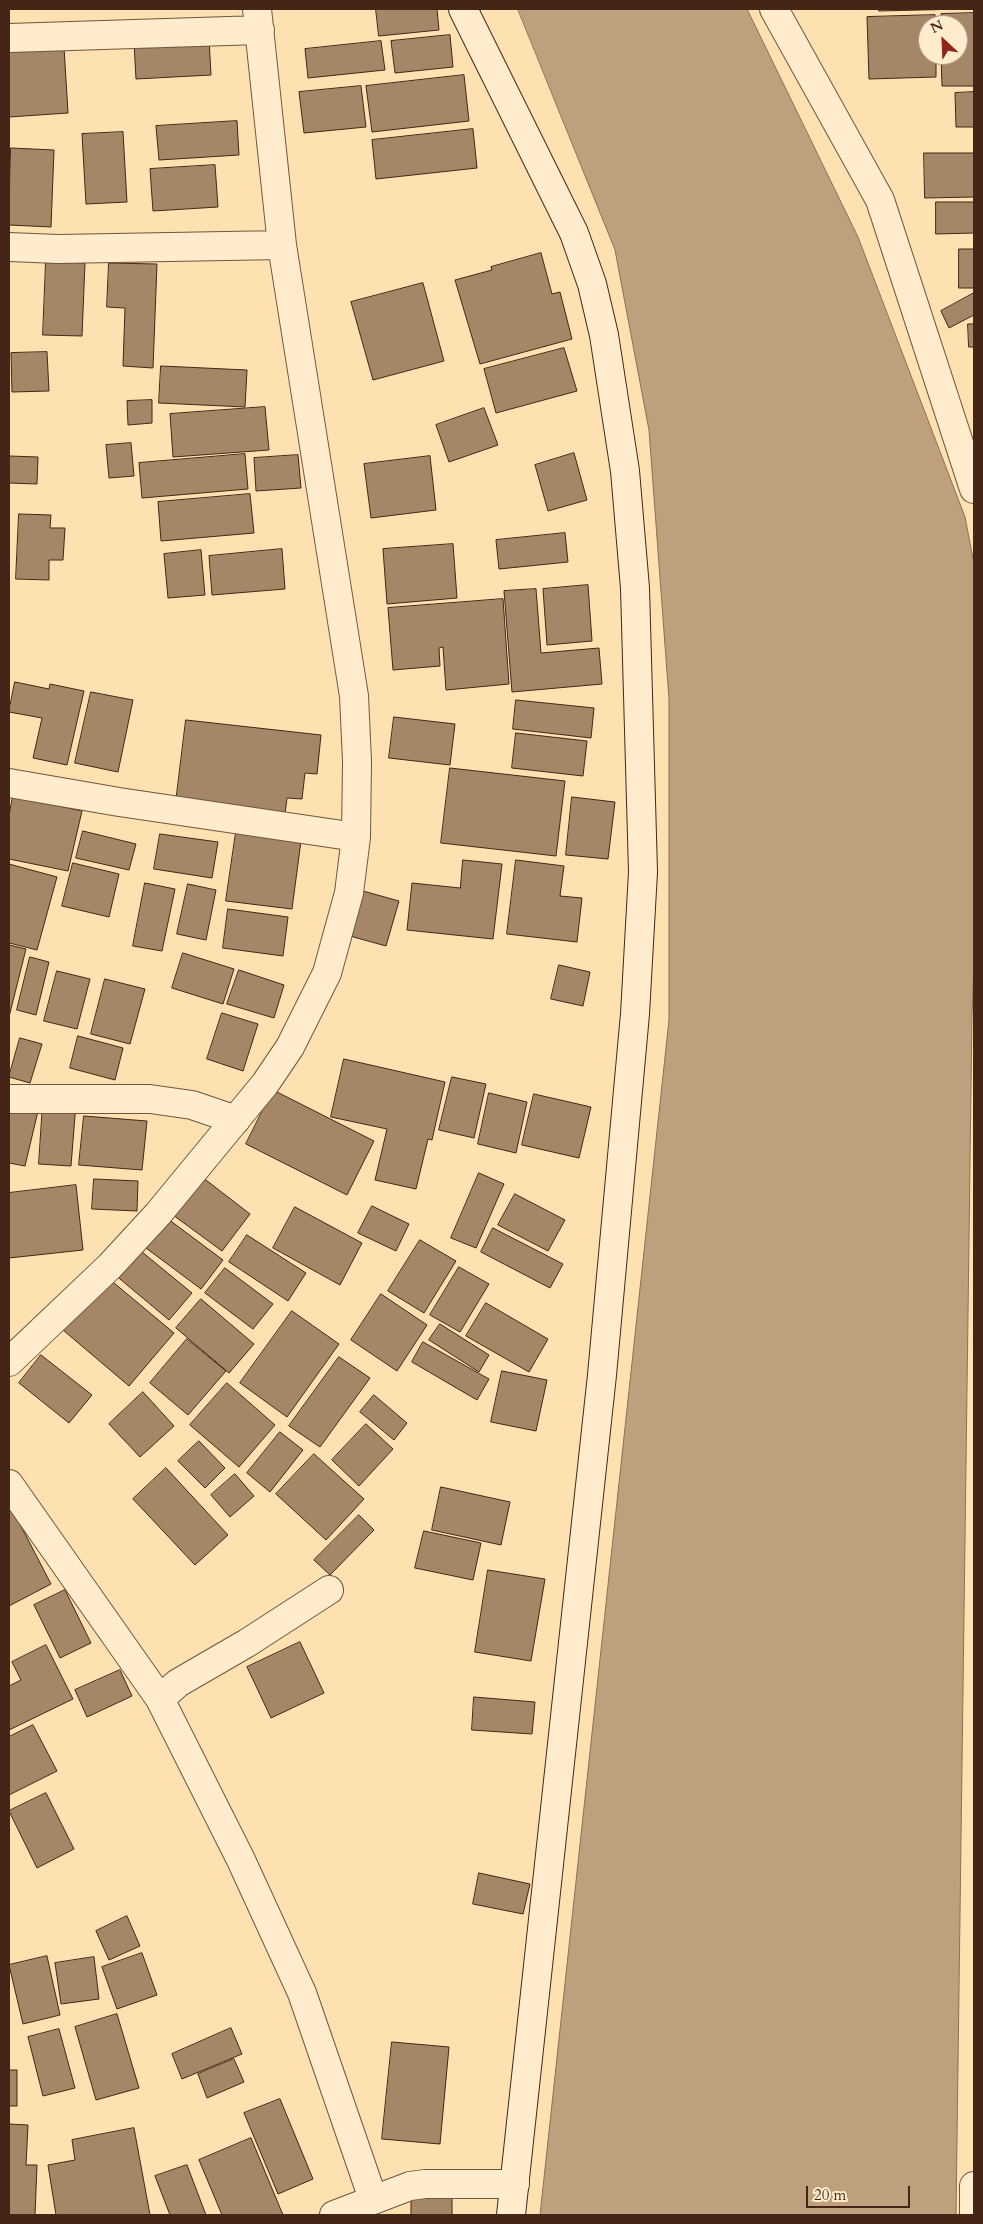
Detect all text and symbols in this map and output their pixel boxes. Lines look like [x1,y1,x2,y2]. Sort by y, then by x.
north arrow [918,15,968,65]
text: N [927,16,946,38]
scale bar [808,2176,912,2208]
text: 20 m [814,2185,846,2205]

